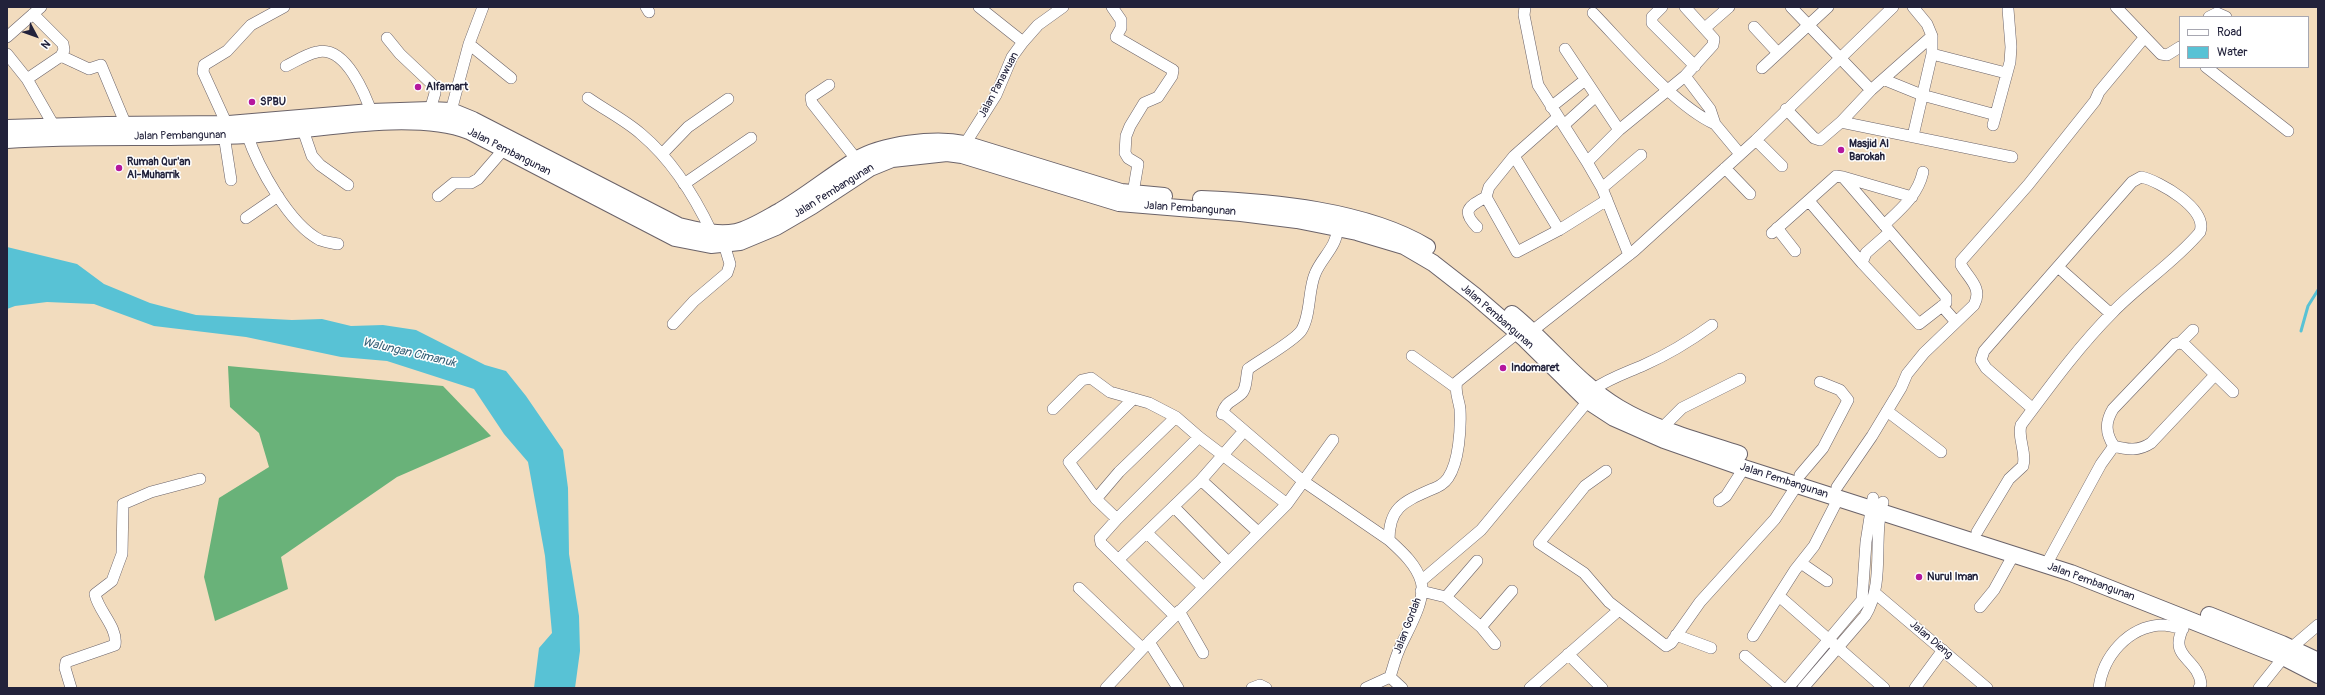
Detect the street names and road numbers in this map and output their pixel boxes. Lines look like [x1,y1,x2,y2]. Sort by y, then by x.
street label: Jalan Panawuan [976,50,1022,120]
street label: Jalan Pembangunan [465,125,553,179]
street label: Jalan Pembangunan [134,129,226,143]
street label: Jalan Pembangunan [791,161,877,221]
street label: Jalan Pembangunan [1144,199,1236,219]
street label: Jalan Pembangunan [1458,282,1536,352]
street label: Jalan Pembangunan [1738,460,1830,502]
street label: Jalan Pembangunan [2045,560,2137,604]
street label: Jalan Gordah [1391,596,1425,656]
street label: Jalan Dieng [1907,618,1955,662]

